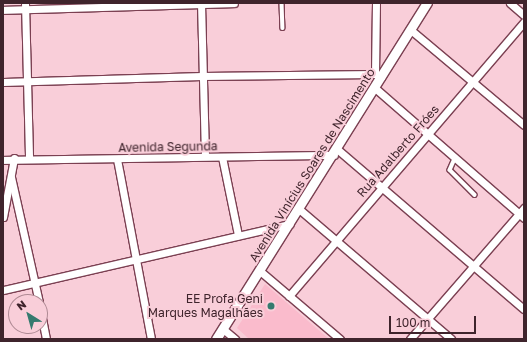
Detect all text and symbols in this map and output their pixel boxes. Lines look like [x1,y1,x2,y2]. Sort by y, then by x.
street label: Avenida Vinícius Soares de Nascimento [246,66,378,264]
street label: Rua Adalberto Fróes [354,102,442,200]
street label: Avenida Segunda [118,139,218,155]
place label: EE Profª Geni Marques Magalhães [148,292,263,320]
north arrow [8,294,48,334]
text: N [14,297,28,313]
marker: EE Profª Geni Marques Magalhães [266,301,276,311]
scale bar [391,308,478,334]
text: 100 m [396,315,430,330]

